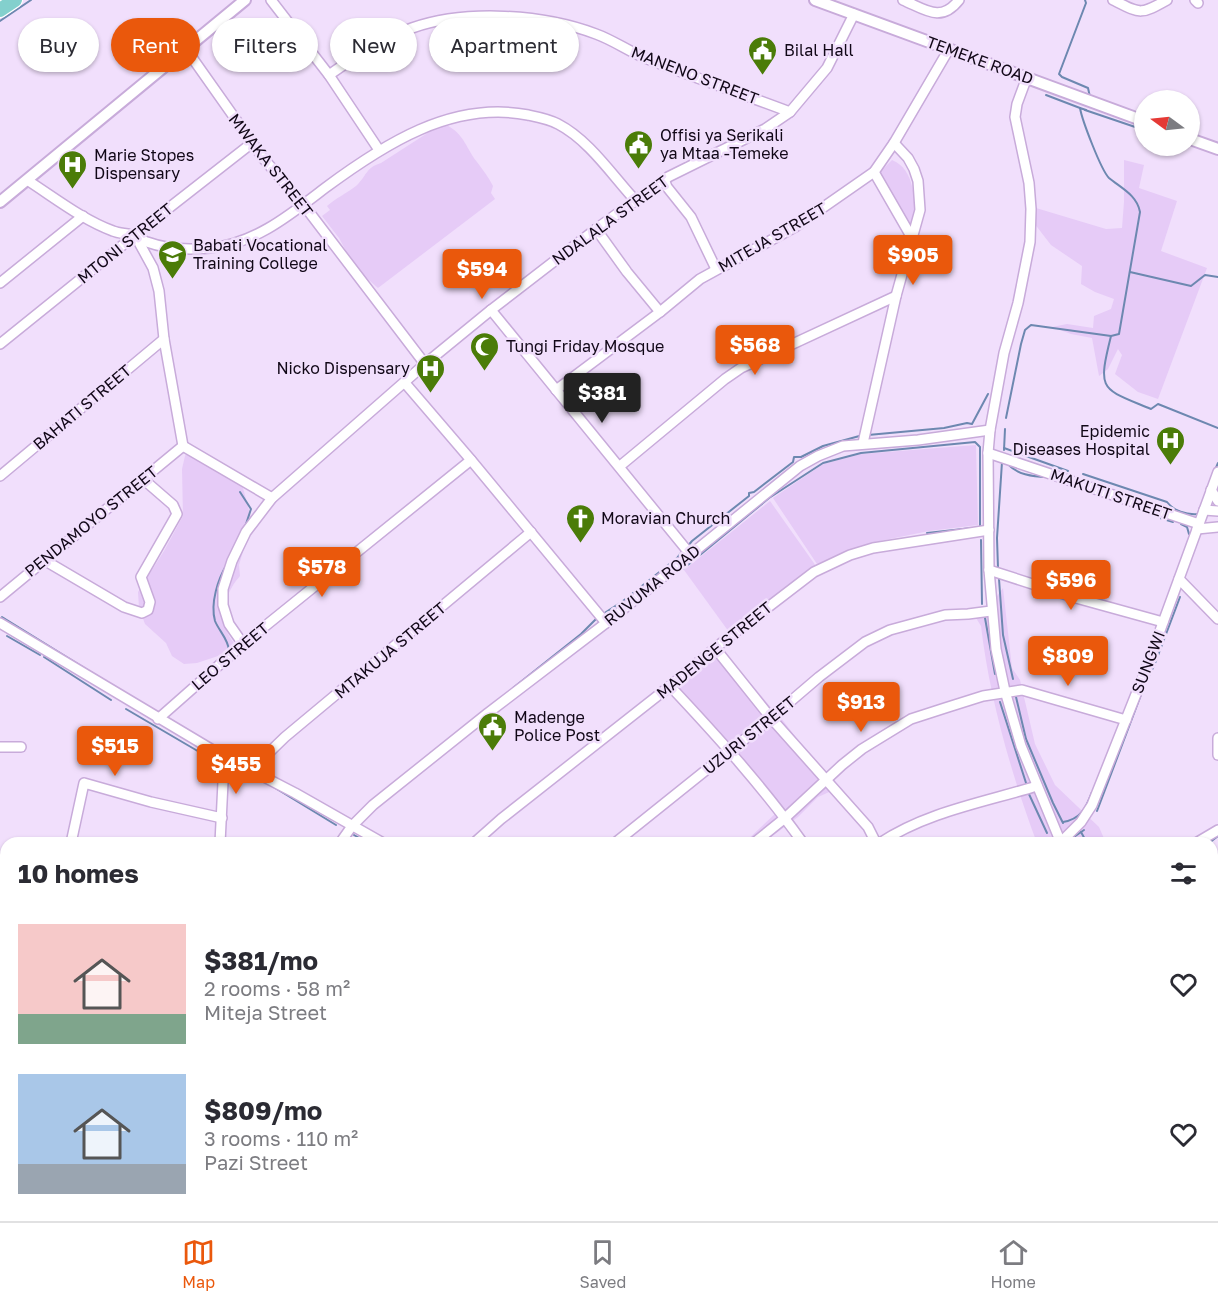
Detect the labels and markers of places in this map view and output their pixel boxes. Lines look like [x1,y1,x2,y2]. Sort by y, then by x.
public building icon: Bilal Hall [747,34,779,76]
place label: Bilal Hall [784,40,854,60]
place label: Offisi ya Serikali ya Mtaa -Temeke [660,125,789,163]
public building icon: Offisi ya Serikali ya Mtaa -Temeke [623,128,655,170]
place label: Marie Stopes Dispensary [94,145,194,183]
hospital icon: Marie Stopes Dispensary [57,148,89,190]
place label: Babati Vocational Training College [193,235,327,273]
pin: $905 [877,235,949,286]
school or university icon: Babati Vocational Training College [156,238,188,280]
pin: $594 [446,249,518,300]
pin: $568 [719,325,791,376]
mosque icon: Tungi Friday Mosque [469,330,501,372]
place label: Tungi Friday Mosque [506,336,664,356]
hospital icon: Nicko Dispensary [415,352,447,394]
place label: Nicko Dispensary [276,358,410,378]
pin: $381 [566,373,638,424]
place label: Epidemic Diseases Hospital [1013,421,1150,459]
hospital icon: Epidemic Diseases Hospital [1155,424,1187,466]
church icon: Moravian Church [564,502,596,544]
place label: Moravian Church [601,508,730,528]
pin: $578 [286,547,358,598]
pin: $596 [1035,560,1107,611]
pin: $809 [1032,636,1104,687]
pin: $913 [825,682,897,733]
place label: Madenge Police Post [514,707,600,745]
public building icon: Madenge Police Post [477,710,509,752]
pin: $515 [79,726,151,777]
pin: $455 [200,744,272,795]

